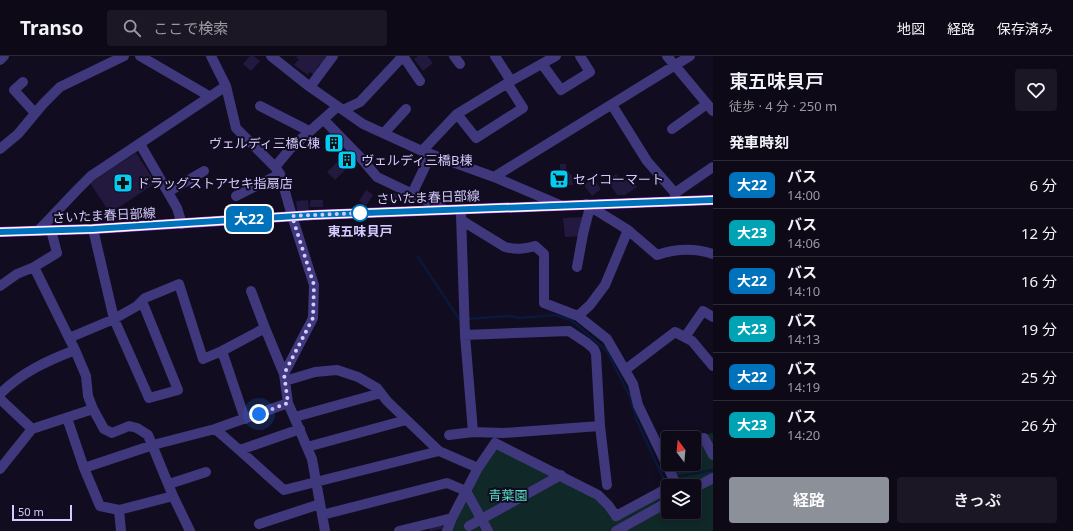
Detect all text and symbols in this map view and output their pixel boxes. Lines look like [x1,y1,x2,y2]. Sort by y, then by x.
search box [107,10,387,46]
text: Transo [20,15,83,41]
icon: search [121,17,143,39]
text: ここで検索 [153,18,228,38]
text: 地図 [897,19,925,38]
text: 経路 [947,19,975,38]
text: 保存済み [997,19,1053,38]
text: 東五味貝戸 [729,68,824,94]
button: heart [1015,69,1057,111]
text: 徒歩 · 4 分 · 250 m [729,97,837,115]
building icon: ヴェルディ三橋C棟 [323,132,345,154]
text: 発車時刻 [729,132,789,152]
place label: ヴェルディ三橋C棟 [209,134,320,152]
building icon: ヴェルディ三橋B棟 [336,149,358,171]
place label: ヴェルディ三橋B棟 [361,151,473,169]
text: バス [787,166,817,186]
supermarket icon: セイコーマート [548,168,570,190]
place label: セイコーマート [573,170,664,188]
pharmacy icon: ドラッグストアセキ指扇店 [112,172,134,194]
place label: ドラッグストアセキ指扇店 [137,174,293,192]
text: 大22 [737,175,767,194]
text: 6 分 [1030,175,1057,195]
street label: さいたま春日部線 [376,186,480,208]
text: 14:00 [787,186,820,204]
street label: さいたま春日部線 [52,203,156,227]
marker: 東五味貝戸 [351,204,369,222]
line badge: 大22 [226,206,272,232]
text: 大22 [234,209,264,228]
text: バス [787,214,817,234]
place label: 東五味貝戸 [327,222,393,240]
text: 大23 [737,223,767,242]
text: 12 分 [1021,223,1057,243]
text: 14:06 [787,234,820,252]
text: バス [787,262,817,282]
text: 大22 [737,271,767,290]
text: 16 分 [1021,271,1057,291]
text: 14:10 [787,282,820,300]
text: バス [787,310,817,330]
text: 大23 [737,319,767,338]
text: 19 分 [1021,319,1057,339]
text: 14:13 [787,330,820,348]
text: バス [787,358,817,378]
text: 大22 [737,367,767,386]
text: 25 分 [1021,367,1057,387]
text: 14:19 [787,378,820,396]
your location [249,404,269,424]
text: バス [787,406,817,426]
text: 大23 [737,415,767,434]
text: 26 分 [1021,415,1057,435]
text: 14:20 [787,426,820,444]
north arrow [661,431,701,471]
map controls [661,431,701,519]
button: 経路 [729,477,889,523]
button: きっぷ [897,477,1057,523]
button: layers [661,479,701,519]
park label: 青葉園 [488,486,528,504]
scale bar [12,503,72,522]
text: 50 m [18,504,44,519]

